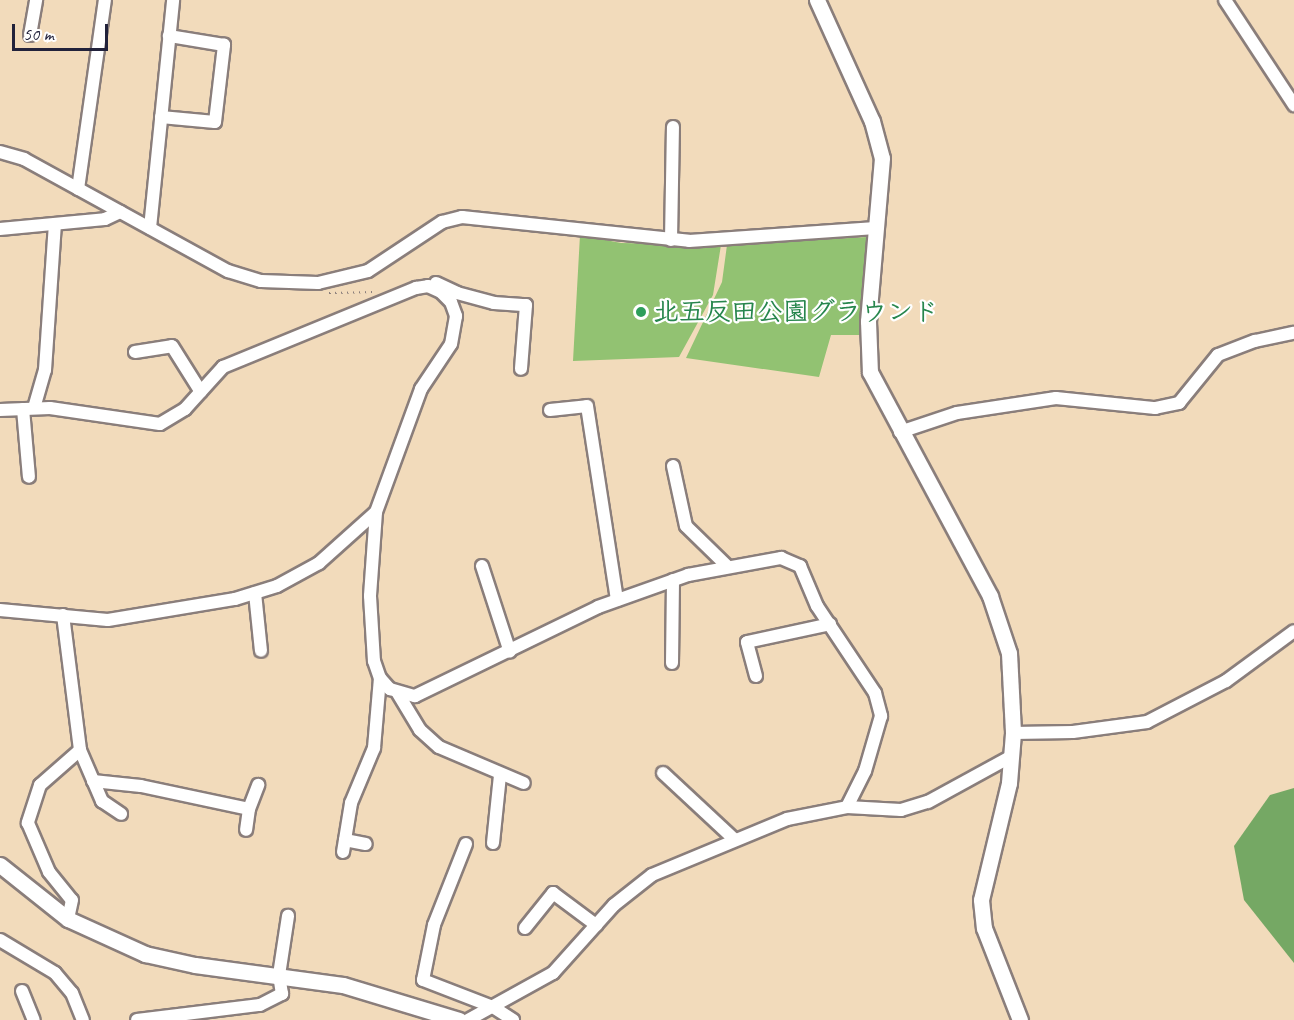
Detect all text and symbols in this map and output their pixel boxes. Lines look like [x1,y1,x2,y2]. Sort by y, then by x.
scale bar [15,12,111,50]
text: 50 m [23,23,54,45]
place label: 北五反田公園グラウンド [653,296,939,328]
marker: 北五反田公園グラウンド [634,305,648,319]

